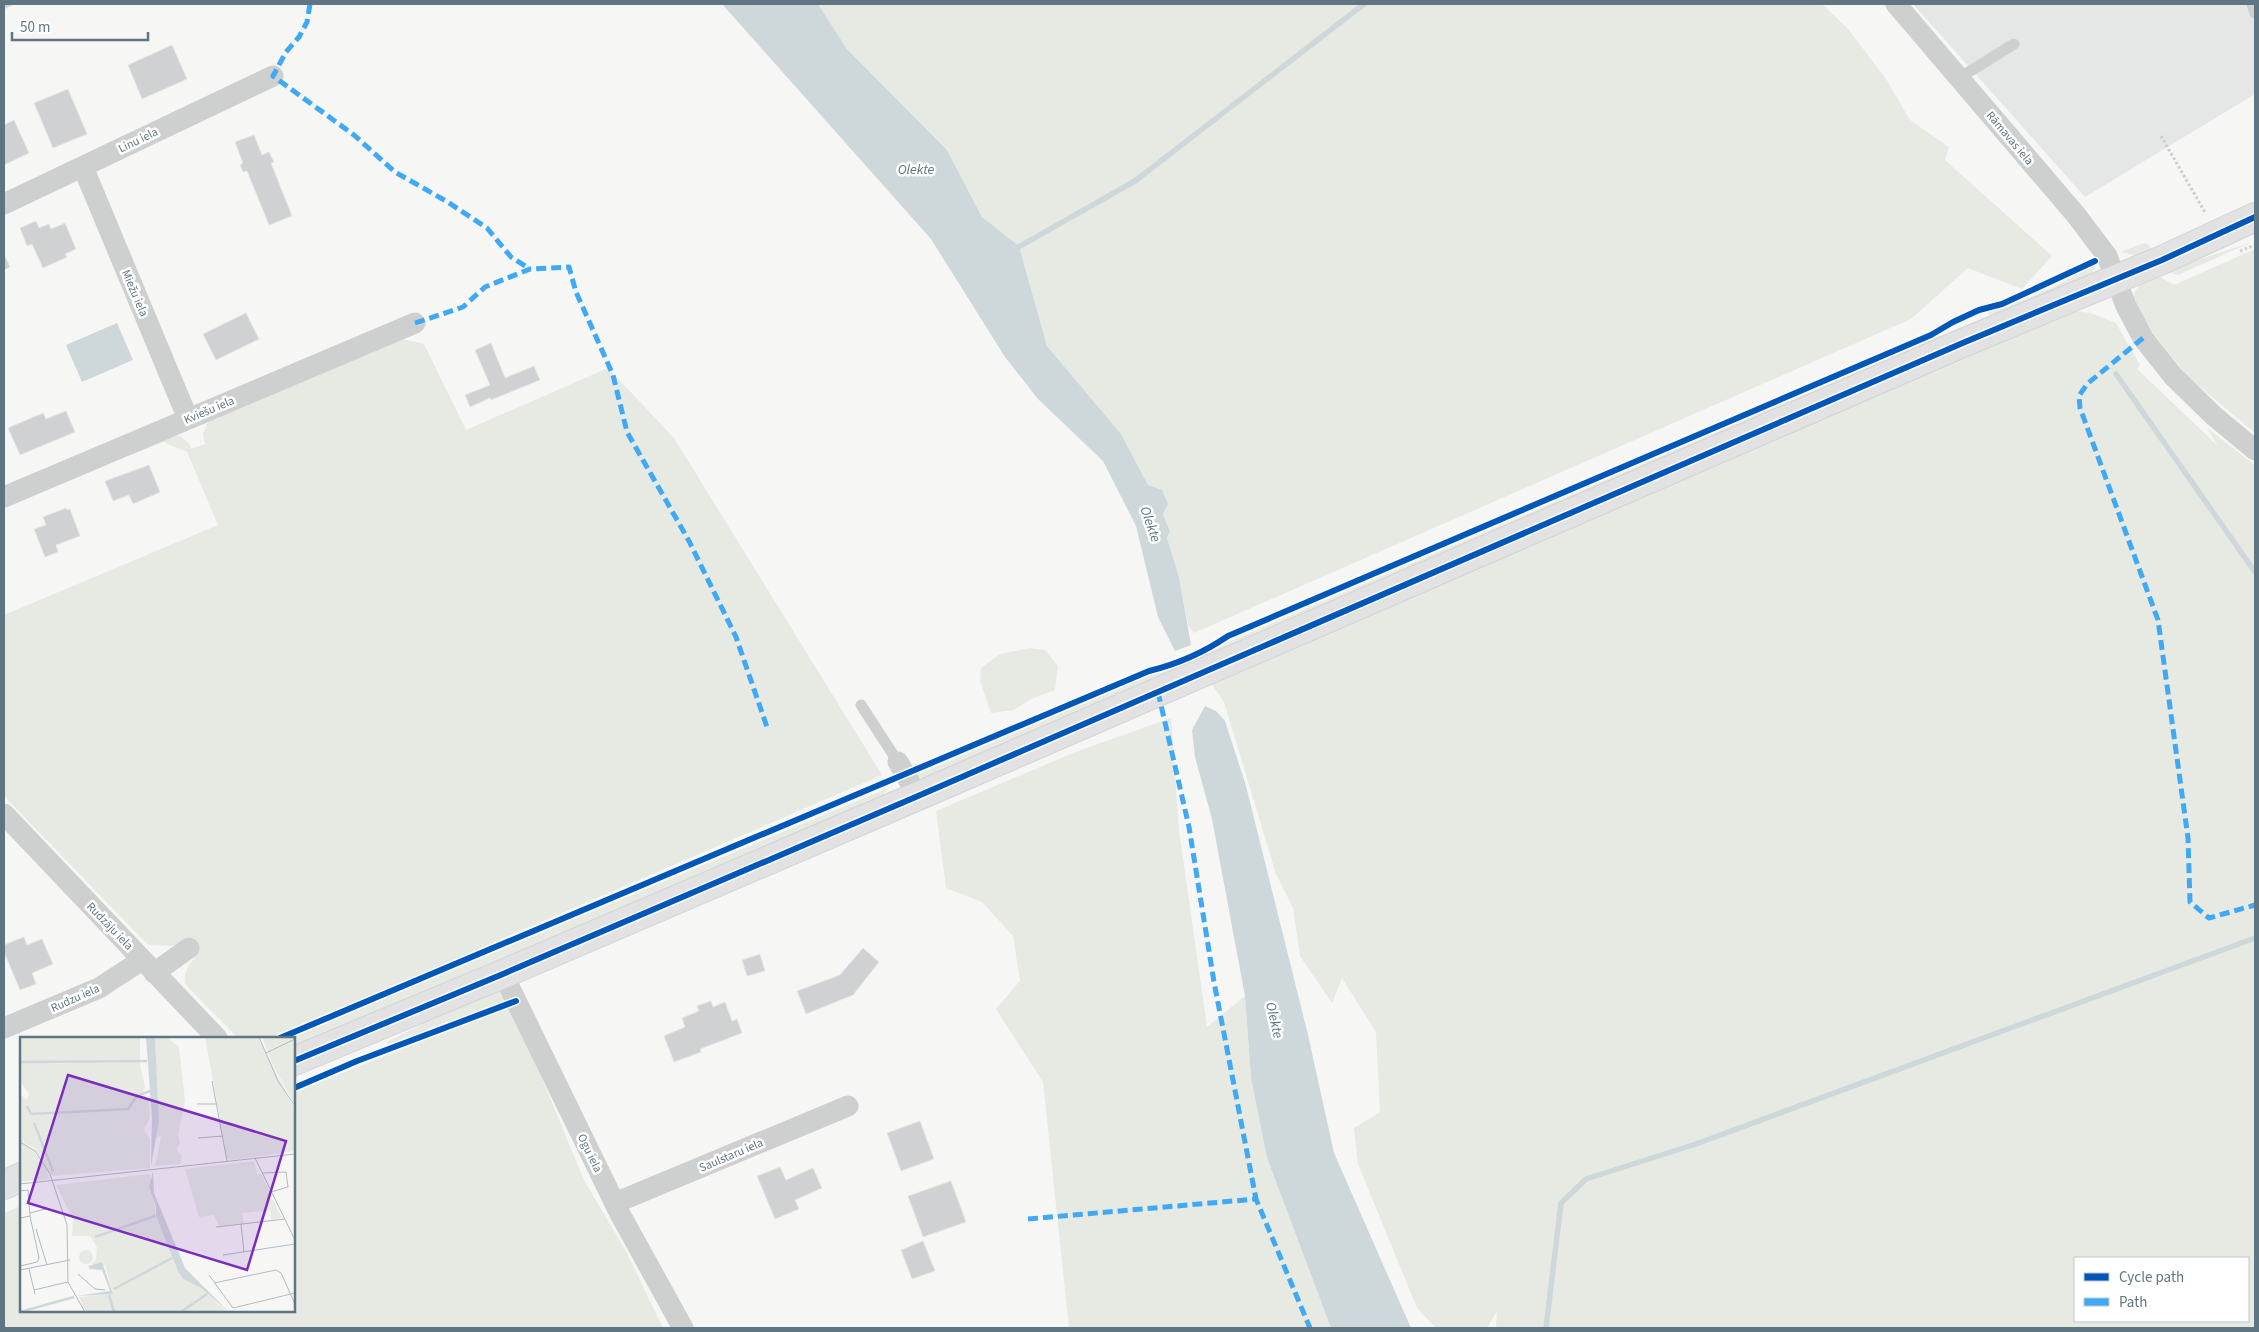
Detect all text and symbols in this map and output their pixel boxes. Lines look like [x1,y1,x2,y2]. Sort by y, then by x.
scale bar [12,10,149,42]
text: 50 m [20,17,50,38]
street label: Rāmavas iela [1982,108,2037,169]
street label: Linu iela [115,124,161,157]
water label: Olekte [898,160,935,180]
street label: Miežu iela [117,267,152,319]
street label: Kviešu iela [181,392,237,429]
water label: Olekte [1135,504,1166,545]
street label: Rudzāju iela [82,899,137,954]
street label: Rudzu iela [48,980,102,1017]
water label: Olekte [1260,1000,1288,1041]
inset map [20,1037,295,1312]
street label: Ogu iela [573,1131,606,1175]
street label: Saulstaru iela [697,1134,766,1177]
legend [2074,1257,2249,1322]
text: Cycle path [2119,1267,2184,1288]
text: Path [2119,1292,2147,1313]

